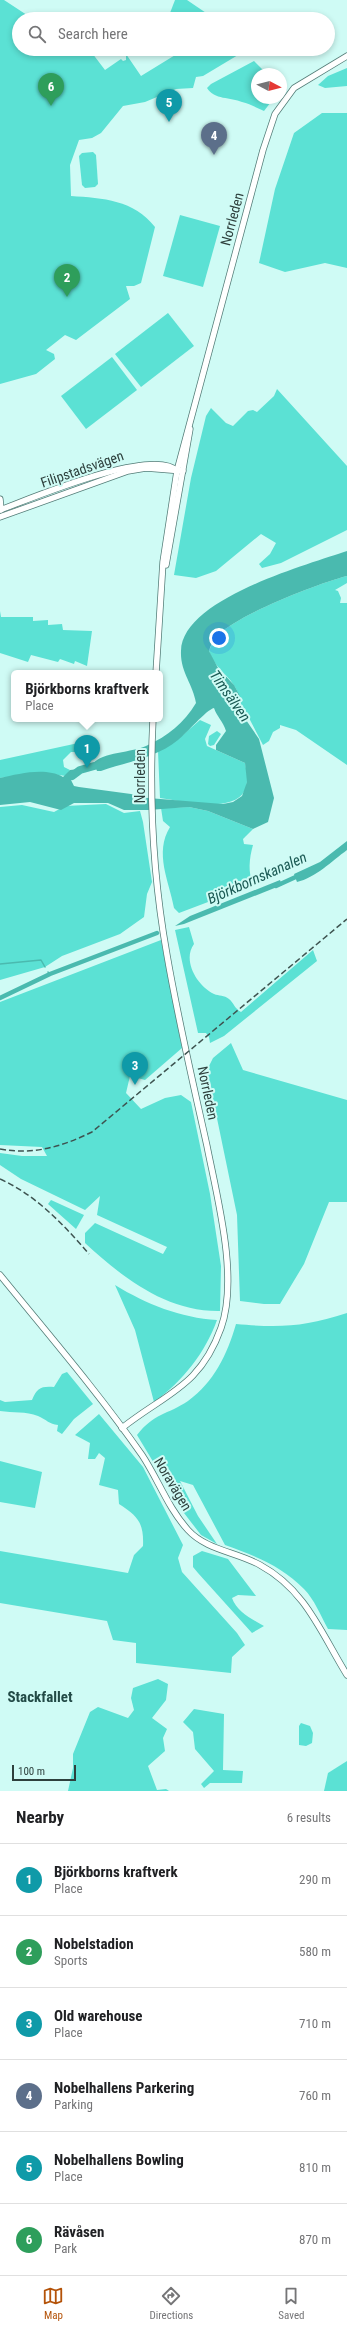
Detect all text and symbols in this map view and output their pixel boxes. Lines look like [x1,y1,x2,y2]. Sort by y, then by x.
search box [12,12,335,56]
icon: search [26,23,48,45]
text: Search here [58,25,128,43]
north arrow [251,68,287,104]
pin: 6 [38,73,64,106]
pin: 5 [156,89,182,122]
pin: 4 [201,122,227,155]
street label: Norrleden [217,191,247,247]
pin: 2 [54,264,80,297]
street label: Filipstadsvägen [38,447,126,491]
your location [209,628,229,648]
water label: Timsälven [206,667,254,725]
popup [11,670,163,722]
text: Björkborns kraftverk [25,680,149,698]
text: Place [25,698,54,713]
pin: 1 [74,735,100,768]
street label: Norrleden [132,749,148,803]
water label: Björkbornskanalen [205,848,309,908]
pin: 3 [122,1052,148,1085]
street label: Norrleden [195,1065,221,1121]
street label: Noravägen [151,1455,195,1513]
district label: Stackfallet [7,1688,73,1706]
scale bar [12,1763,76,1782]
text: 100 m [18,1765,45,1778]
text: Nearby [16,1807,64,1827]
text: 6 results [287,1810,331,1825]
text: Björkborns kraftverk [54,1863,178,1881]
text: 1 [26,1872,32,1887]
text: 290 m [299,1872,331,1887]
text: Place [54,1881,83,1896]
text: Nobelstadion [54,1935,134,1953]
text: 2 [26,1944,32,1959]
text: 580 m [299,1944,331,1959]
text: Sports [54,1953,88,1968]
text: Old warehouse [54,2007,143,2025]
text: 3 [26,2016,32,2031]
text: 710 m [299,2016,331,2031]
text: Place [54,2025,83,2040]
text: Nobelhallens Parkering [54,2079,194,2097]
text: 4 [26,2088,32,2103]
text: 760 m [299,2088,331,2103]
text: Parking [54,2097,93,2112]
text: Nobelhallens Bowling [54,2151,184,2169]
text: 5 [26,2160,32,2175]
text: 810 m [299,2160,331,2175]
text: Place [54,2169,83,2184]
text: Rävåsen [54,2223,104,2241]
text: 6 [26,2232,32,2247]
text: 870 m [299,2232,331,2247]
text: Park [54,2241,77,2256]
tab: Map [42,2285,64,2322]
tab: Directions [149,2285,193,2322]
tab: Saved [278,2285,305,2322]

